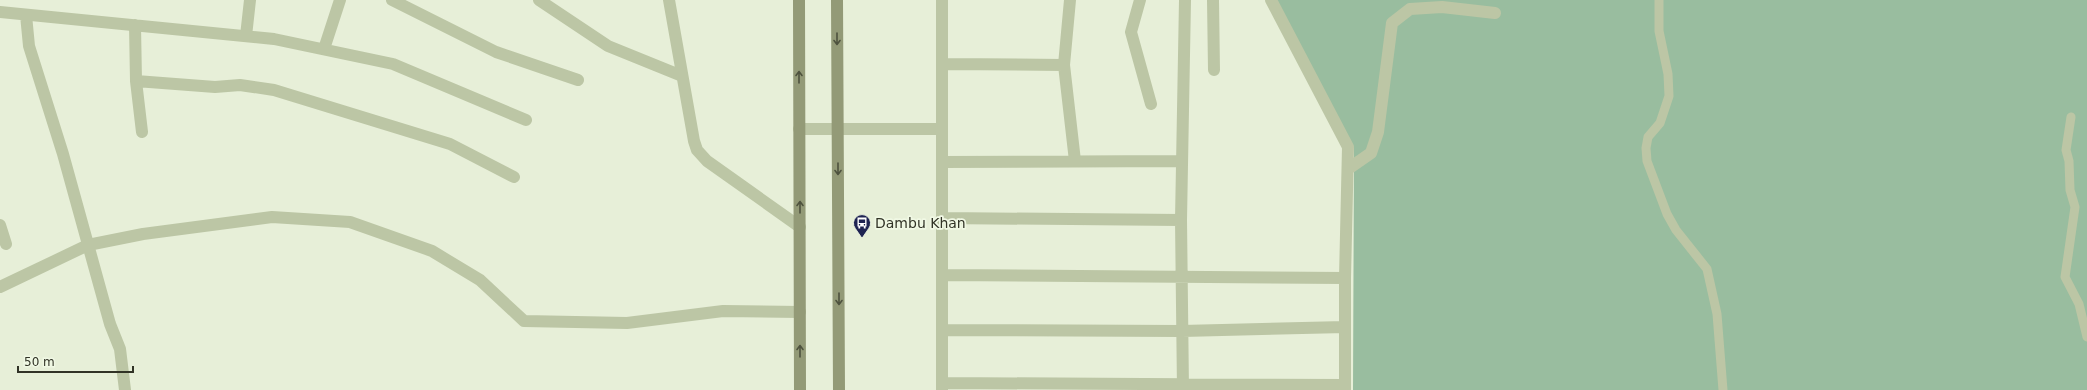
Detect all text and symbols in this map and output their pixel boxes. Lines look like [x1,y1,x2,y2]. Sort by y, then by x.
one-way arrow [834,32,841,45]
one-way arrow [795,71,803,84]
one-way arrow [834,162,842,175]
one-way arrow [796,201,804,214]
bus stop icon: Dambu Khan [852,213,872,238]
place label: Dambu Khan [875,215,966,231]
one-way arrow [835,292,843,305]
one-way arrow [796,345,804,358]
scale bar [18,348,133,374]
text: 50 m [24,355,55,369]

